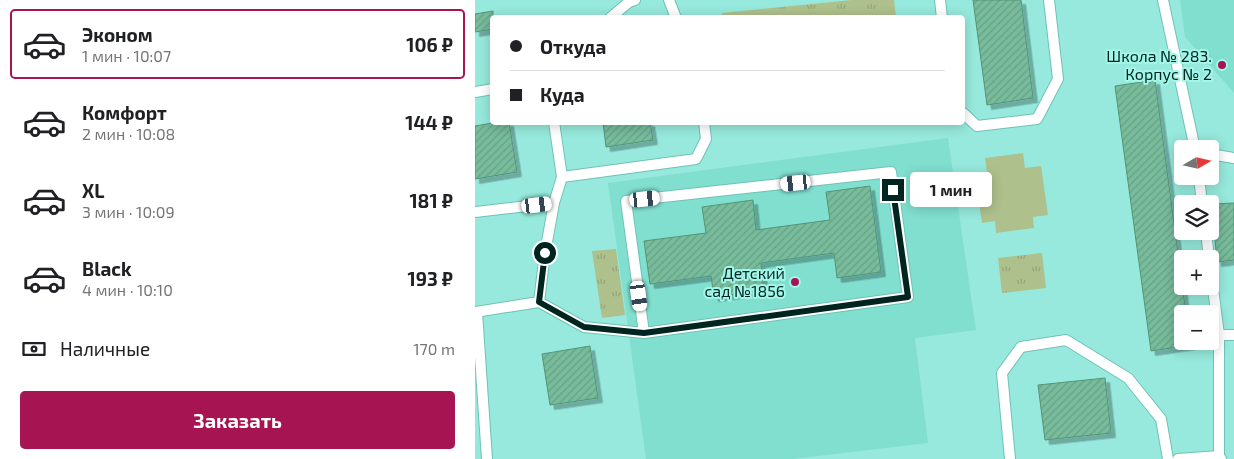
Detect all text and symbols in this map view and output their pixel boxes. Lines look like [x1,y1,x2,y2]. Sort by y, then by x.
icon: car [22,22,67,67]
text: Эконом [82,23,153,46]
text: 106 ₽ [406,33,453,56]
text: Откуда [540,35,606,58]
text: 1 мин · 10:07 [82,46,171,65]
place label: Школа № 283. Корпус № 2 [1106,46,1212,84]
marker: Школа № 283. Корпус № 2 [1216,59,1228,71]
text: Куда [540,83,585,106]
icon: car [22,100,67,145]
text: Комфорт [82,101,167,124]
text: 144 ₽ [405,111,453,134]
text: 2 мин · 10:08 [82,124,175,143]
north arrow [1174,140,1219,185]
map controls [1174,140,1219,350]
callout: 1 мин [911,172,993,208]
car [780,174,811,192]
icon: car [22,178,67,223]
text: XL [82,179,104,202]
route end [882,179,904,201]
text: 1 мин [930,180,972,199]
text: 181 ₽ [409,189,453,212]
car [629,190,660,208]
button: layers [1174,195,1219,240]
car [521,196,552,214]
text: 3 мин · 10:09 [82,202,175,221]
route start [534,242,556,264]
button: + [1174,250,1219,295]
icon: car [22,256,67,301]
text: Black [82,257,132,280]
place label: Детский сад №1856 [704,263,785,300]
text: 193 ₽ [407,267,453,290]
marker: Детский сад №1856 [789,276,801,288]
text: 4 мин · 10:10 [82,280,173,299]
car [629,280,648,312]
button: − [1174,305,1219,350]
icon: cash [20,335,48,363]
text: Наличные [60,337,150,360]
text: 170 m [413,339,455,358]
button: Заказать [20,391,455,449]

